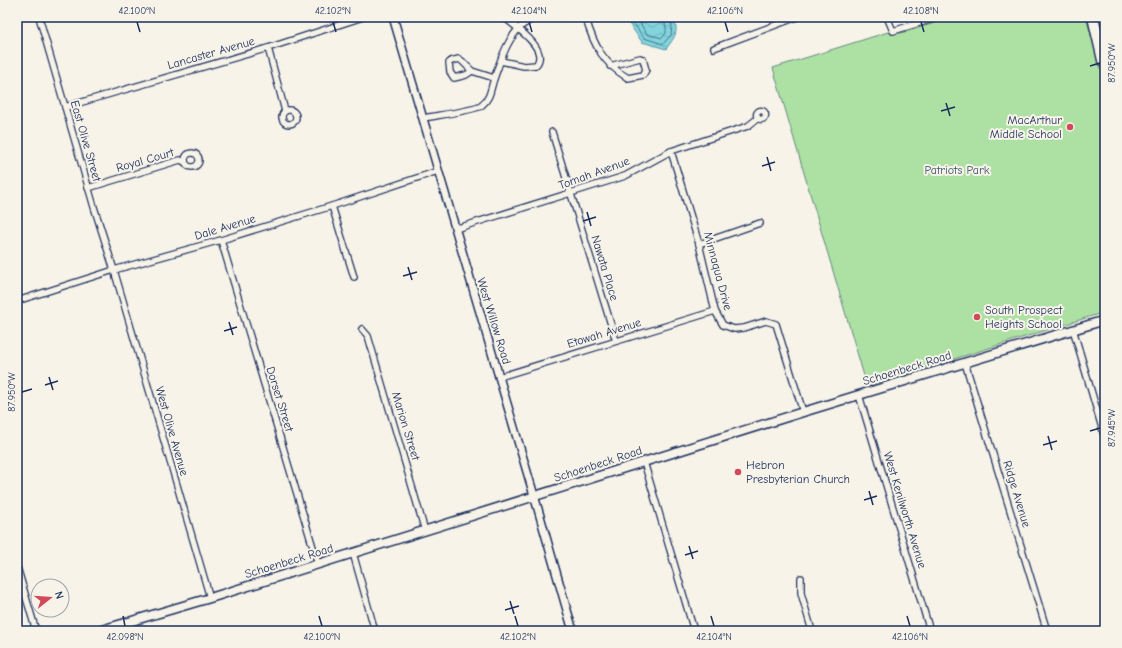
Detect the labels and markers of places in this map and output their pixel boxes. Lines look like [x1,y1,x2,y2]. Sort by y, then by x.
place label: MacArthur Middle School [990,113,1062,141]
marker: MacArthur Middle School [1065,122,1075,132]
place label: South Prospect Heights School [985,303,1063,331]
marker: South Prospect Heights School [972,312,982,322]
place label: Hebron Presbyterian Church [746,458,850,486]
marker: Hebron Presbyterian Church [733,467,743,477]

